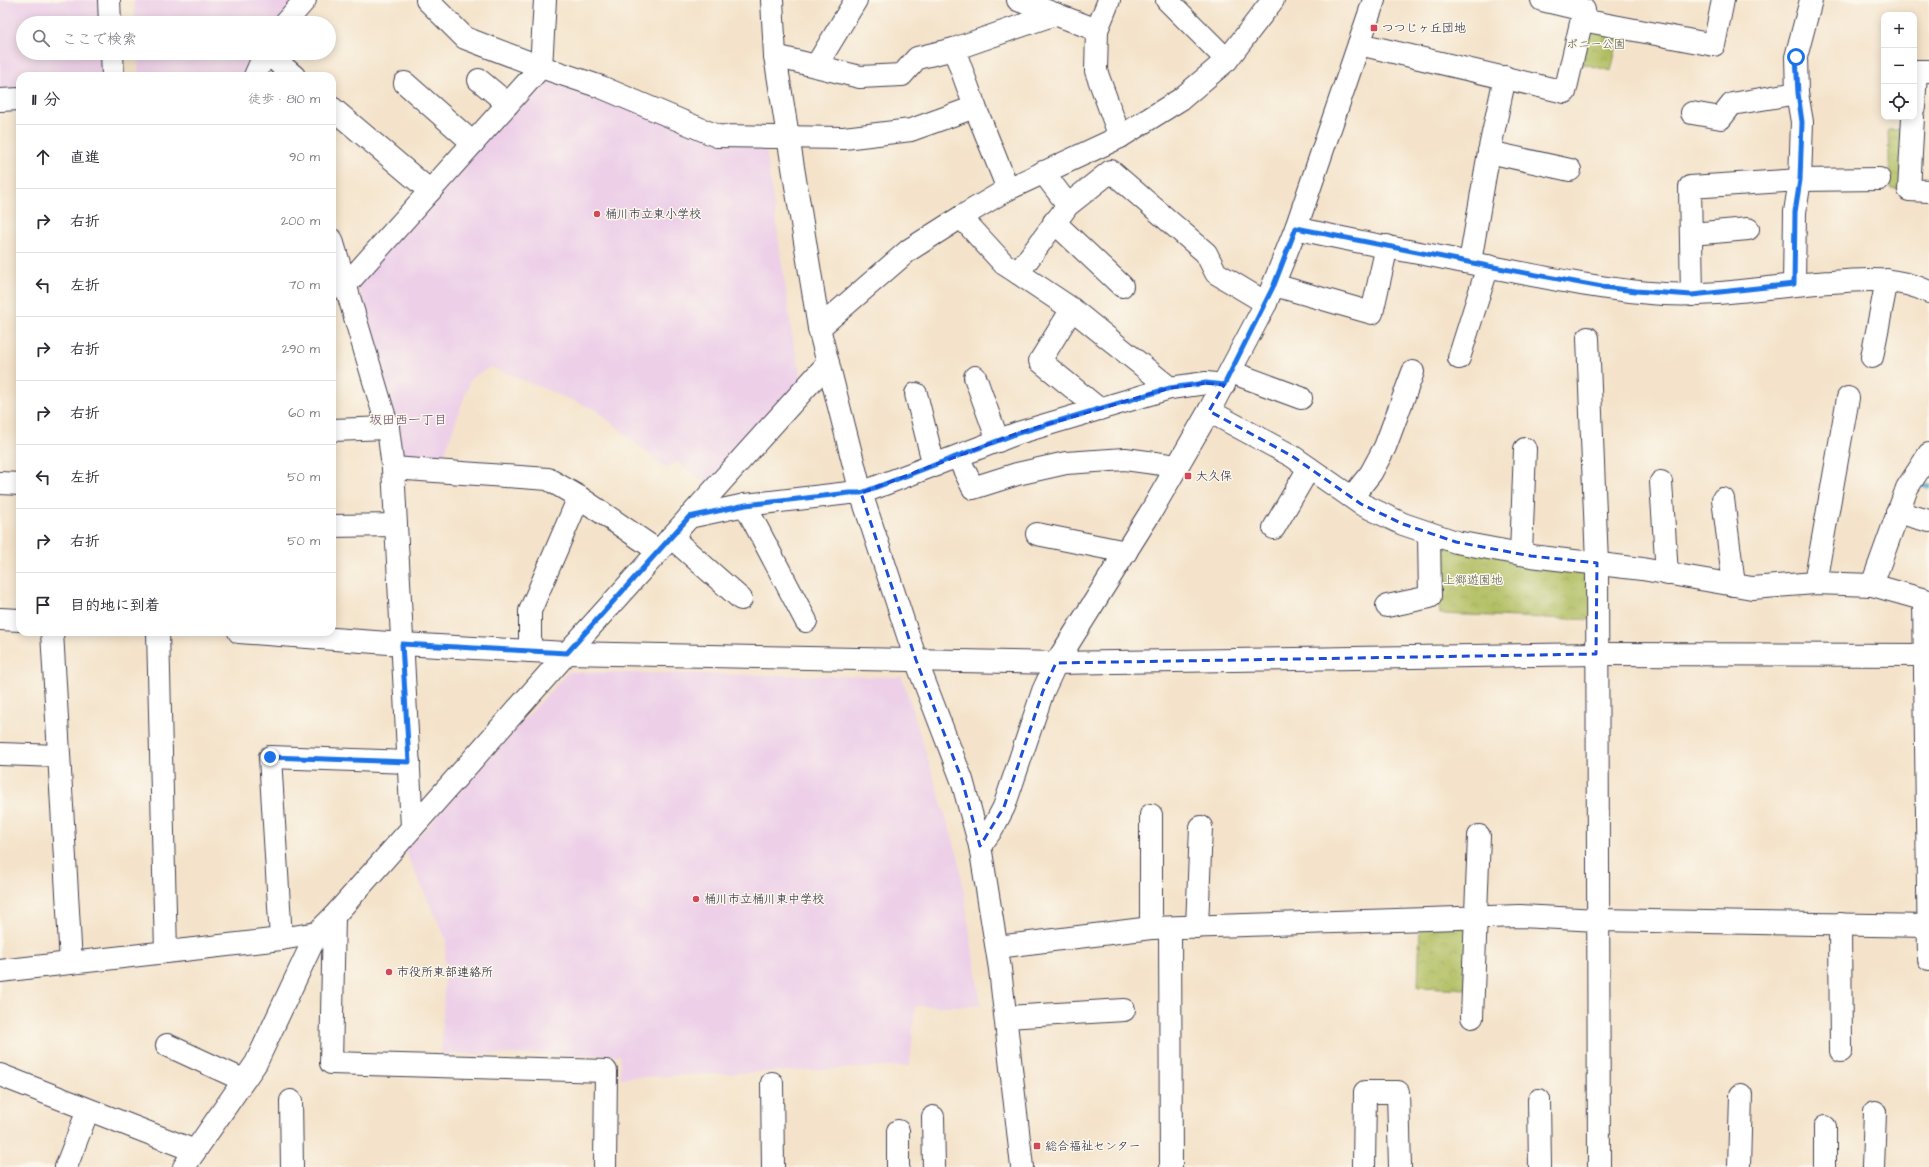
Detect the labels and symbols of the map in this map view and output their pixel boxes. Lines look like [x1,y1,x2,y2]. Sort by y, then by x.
place label: つつじヶ丘団地 [1382,20,1466,37]
marker: つつじヶ丘団地 [1369,23,1379,33]
park label: ポニー公園 [1566,36,1626,53]
route start [1787,48,1805,66]
place label: 桶川市立東小学校 [605,206,701,223]
marker: 桶川市立東小学校 [592,209,602,219]
district label: 坂田西一丁目 [369,411,447,429]
place label: 大久保 [1196,468,1232,485]
marker: 大久保 [1183,471,1193,481]
park label: 上郷遊園地 [1443,572,1503,589]
route end [261,748,279,766]
place label: 桶川市立桶川東中学校 [704,891,824,908]
marker: 桶川市立桶川東中学校 [691,894,701,904]
place label: 市役所東部連絡所 [397,964,493,981]
marker: 市役所東部連絡所 [384,967,394,977]
place label: 総合福祉センター [1045,1138,1141,1155]
marker: 総合福祉センター [1032,1141,1042,1151]

